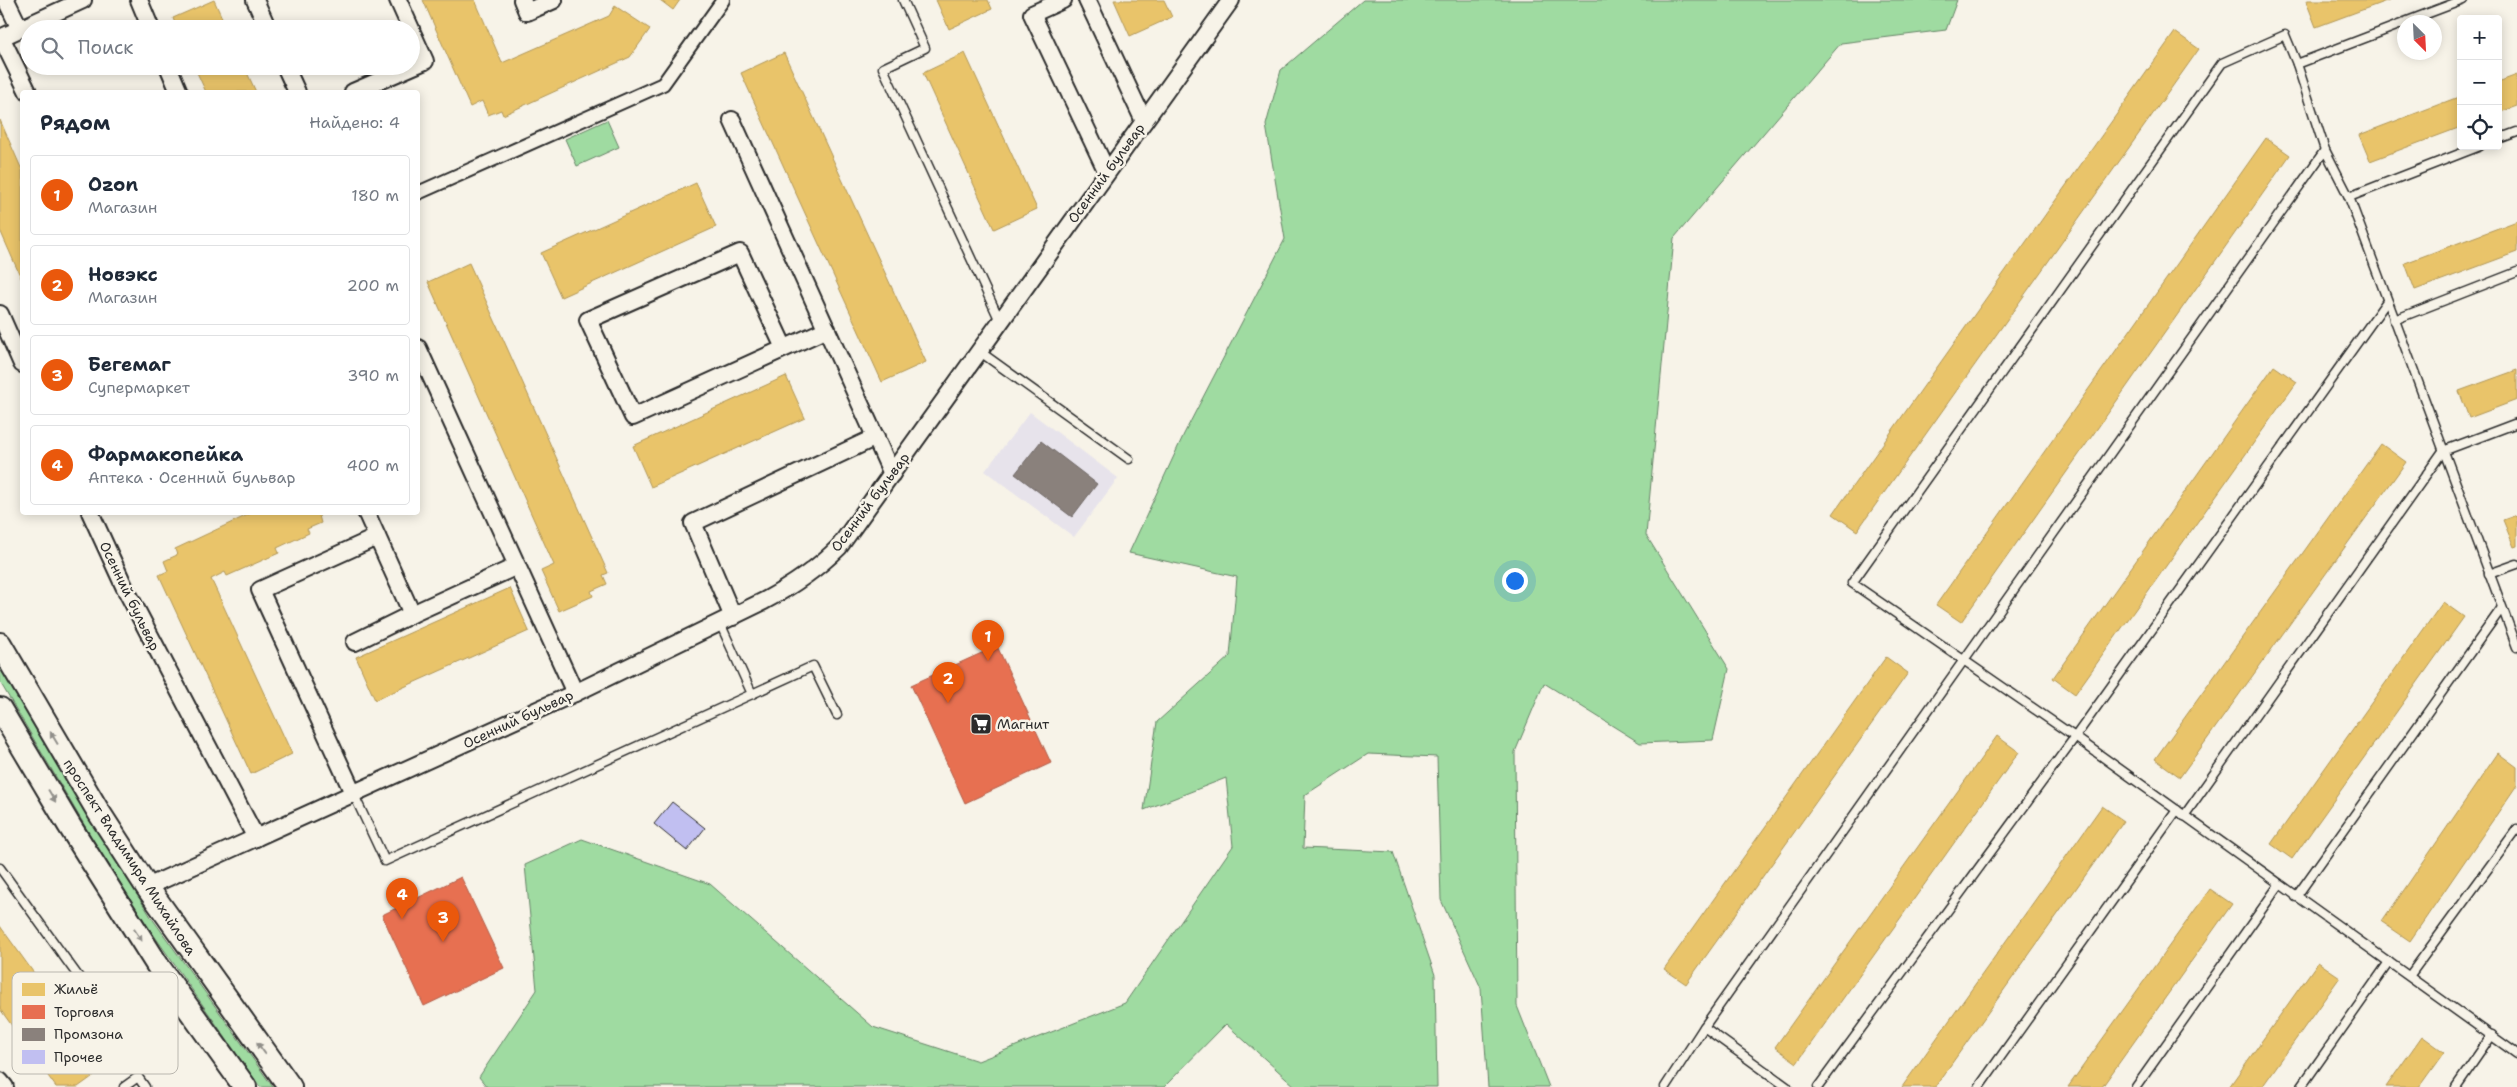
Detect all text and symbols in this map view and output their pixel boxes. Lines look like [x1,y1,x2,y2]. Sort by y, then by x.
north arrow [2397,15,2442,60]
map controls [2457,15,2502,150]
button: + [2457,15,2502,60]
search box [20,20,420,75]
icon: search [38,34,66,62]
text: Поиск [78,35,133,60]
button: − [2457,60,2502,105]
button: locate [2457,105,2502,150]
text: Рядом [40,109,110,137]
text: Найдено: 4 [309,112,400,133]
street label: Осенний бульвар [1064,119,1149,227]
text: Ozon [88,172,138,197]
text: 1 [53,185,61,206]
text: 180 m [351,185,399,206]
text: Магазин [88,197,157,218]
text: Новэкс [88,262,158,287]
text: 2 [51,275,63,296]
text: 200 m [347,275,399,296]
text: Магазин [88,287,157,308]
text: Бегемаг [88,352,171,377]
text: 3 [51,365,63,386]
text: 390 m [347,365,399,386]
text: Супермаркет [88,377,190,398]
text: Фармакопейка [88,442,243,467]
street label: Осенний бульвар [827,449,913,555]
text: 4 [51,455,63,476]
text: 400 m [346,455,399,476]
text: Аптека · Осенний бульвар [88,467,295,488]
street label: Осенний бульвар [96,538,164,654]
your location [1502,568,1528,594]
pin: 1 [972,620,1004,661]
pin: 2 [932,662,964,703]
street label: Осенний бульвар [460,686,576,752]
supermarket icon: Магнит [969,712,993,736]
place label: Магнит [997,715,1050,733]
one-way arrow [50,731,59,744]
street label: проспект Владимира Михайлова [60,755,200,959]
one-way arrow [47,790,56,803]
pin: 4 [386,878,418,919]
pin: 3 [427,901,459,942]
one-way arrow [133,928,142,941]
legend [12,972,178,1074]
text: Жильё [54,980,98,998]
text: Торговля [54,1003,114,1021]
text: Промзона [54,1025,123,1043]
one-way arrow [255,1042,266,1055]
text: Прочее [54,1048,103,1066]

